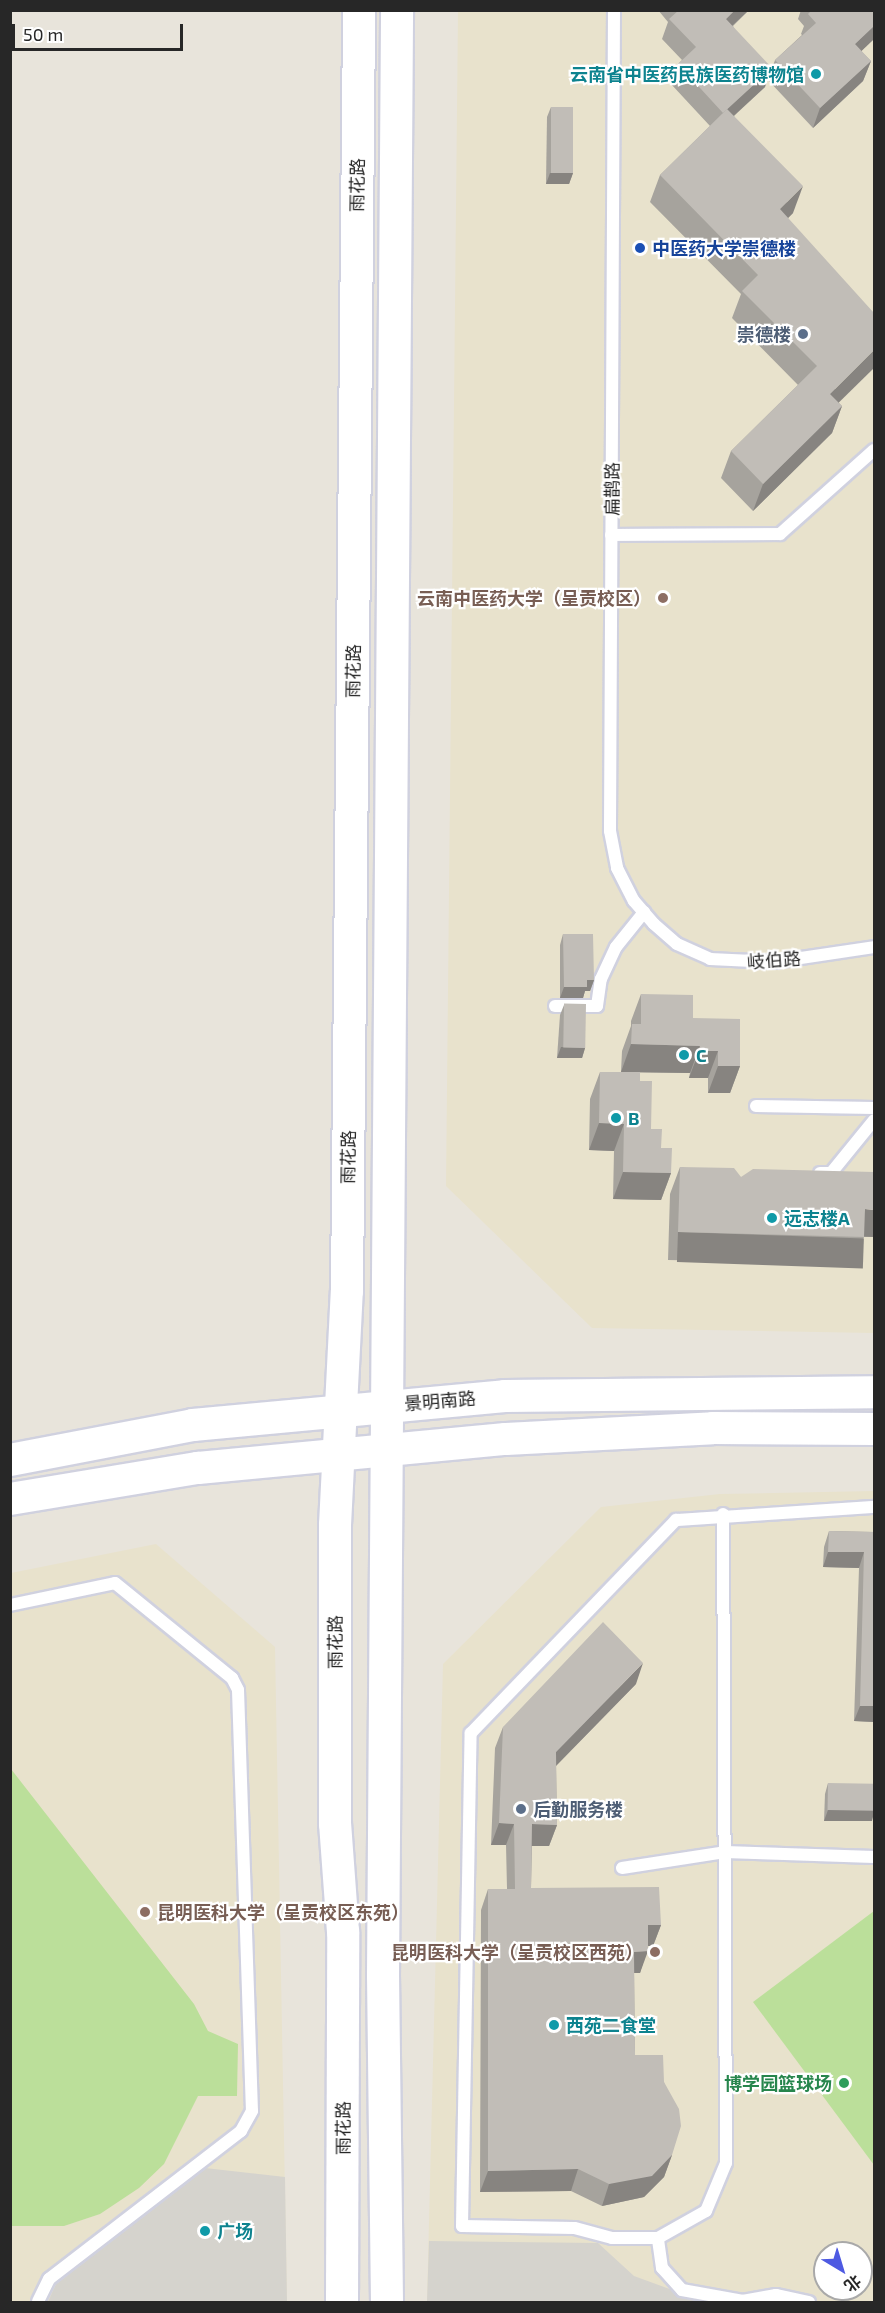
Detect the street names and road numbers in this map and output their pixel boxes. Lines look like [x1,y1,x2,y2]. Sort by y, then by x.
street label: 雨花路 [346,158,368,212]
street label: 扁鹊路 [601,462,623,516]
street label: 雨花路 [342,644,364,698]
street label: 岐伯路 [746,947,802,973]
street label: 雨花路 [337,1130,359,1184]
street label: 景明南路 [403,1387,477,1415]
street label: 雨花路 [324,1615,346,1669]
street label: 雨花路 [332,2101,354,2155]

